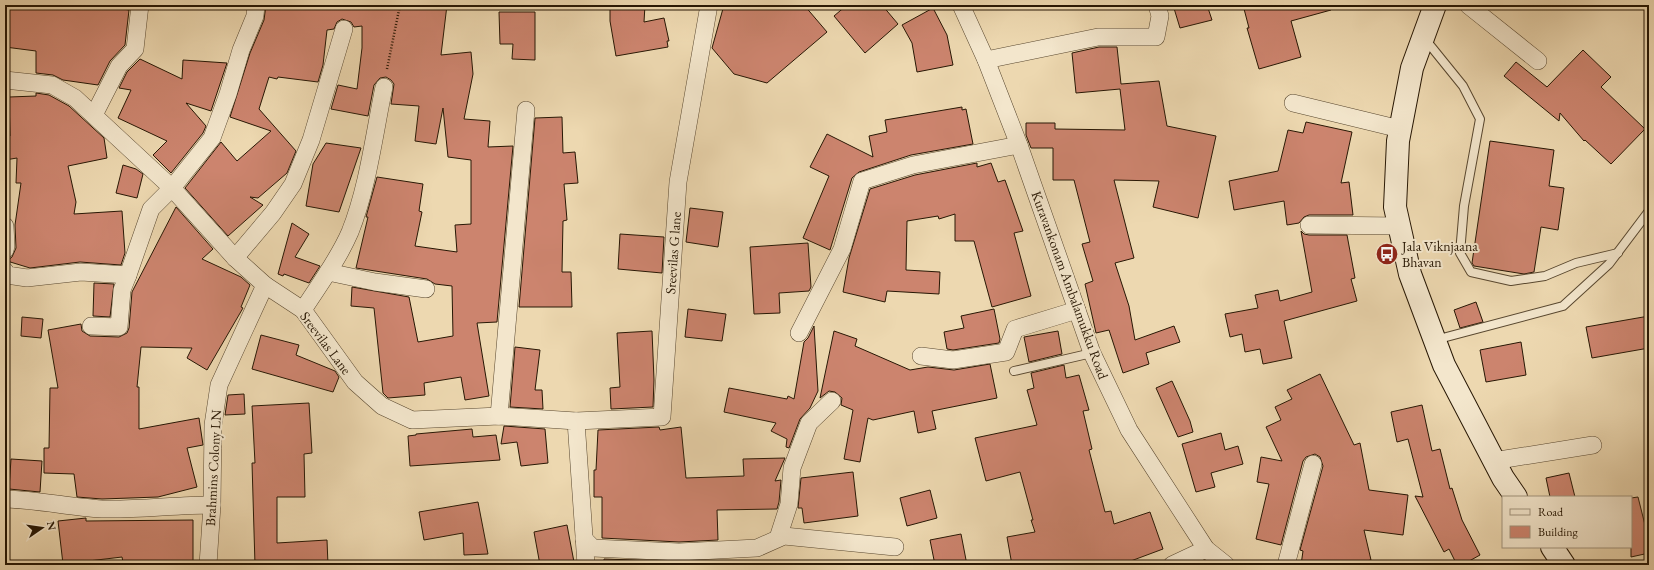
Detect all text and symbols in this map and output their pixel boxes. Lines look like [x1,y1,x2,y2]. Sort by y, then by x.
street label: Kuravankonam Ambalamukku Road [1028,188,1113,382]
street label: Sreevilas G lane [661,211,685,295]
place label: Jala Viknjaana Bhavan [1401,237,1478,271]
bus stop icon: Jala Viknjaana Bhavan [1374,241,1400,267]
street label: Sreevilas Lane [296,308,356,379]
street label: Brahmins Colony LN [201,409,225,527]
legend [1502,496,1632,548]
text: Road [1538,504,1564,520]
north arrow [22,508,62,548]
text: N [44,520,60,532]
text: Building [1538,524,1579,540]

